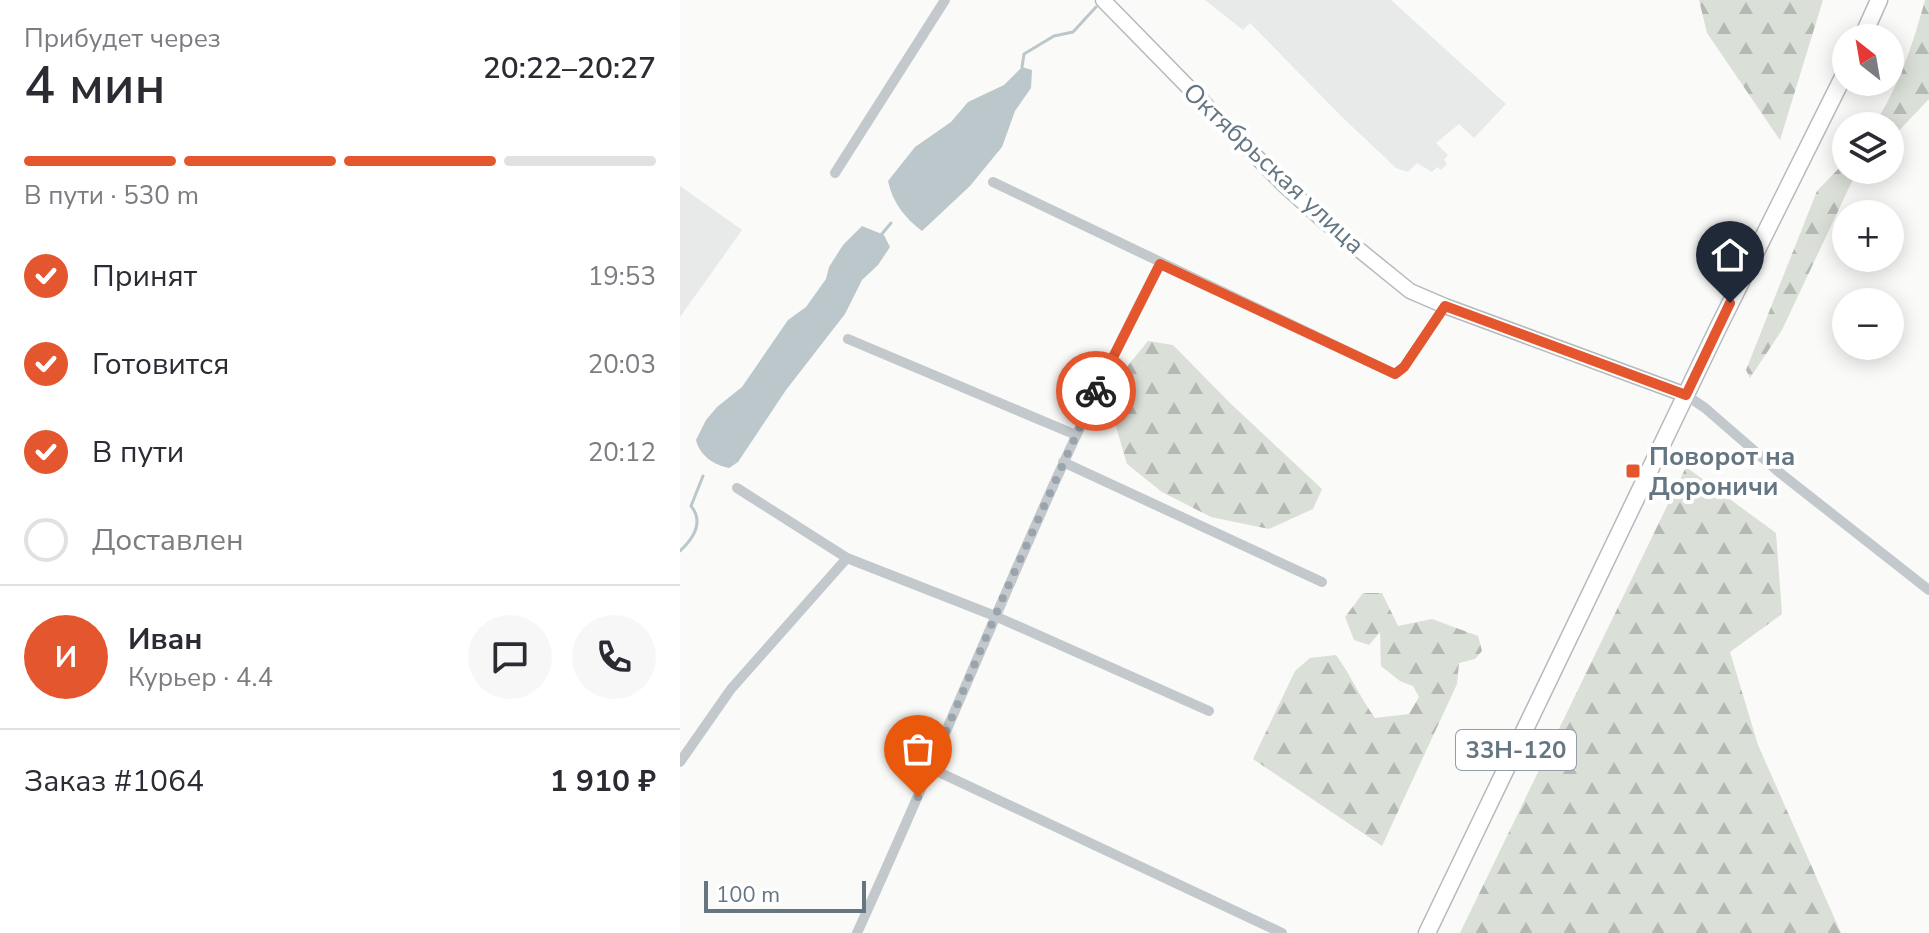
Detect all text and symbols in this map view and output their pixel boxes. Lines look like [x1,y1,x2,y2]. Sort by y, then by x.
text: Прибудет через [24,21,221,56]
north arrow [1832,24,1904,96]
map controls [1832,24,1904,360]
text: 20:22–20:27 [483,48,656,89]
text: 4 мин [24,50,166,121]
street label: Октябрьская улица [1175,75,1372,262]
button: layers [1832,112,1904,184]
text: В пути · 530 m [24,178,199,213]
button: + [1832,200,1904,272]
pin [1696,221,1764,303]
icon: home [1708,233,1752,277]
icon: check [24,254,68,298]
text: Принят [92,256,197,297]
text: 19:53 [588,259,656,294]
button: − [1832,288,1904,360]
icon: check [24,342,68,386]
text: Готовится [92,344,229,385]
text: 20:03 [588,347,656,382]
courier [1056,351,1136,431]
icon: bike [1074,369,1118,413]
icon: check [24,430,68,474]
text: В пути [92,432,184,473]
text: 20:12 [588,435,656,470]
place label: Поворот на Дороничи [1649,439,1795,504]
marker: Поворот на Дороничи [1624,462,1642,480]
text: Доставлен [92,520,244,561]
button: chat [468,615,552,699]
button: phone [572,615,656,699]
text: Иван [128,619,203,660]
text: И [55,637,77,678]
text: Курьер · 4.4 [128,660,273,695]
pin [884,715,952,797]
icon: bag [896,727,940,771]
road number: 33Н-120 [1456,730,1576,770]
text: Заказ #1064 [24,761,204,802]
text: 1 910 ₽ [550,761,656,802]
scale bar [704,877,866,913]
text: 100 m [716,880,780,910]

